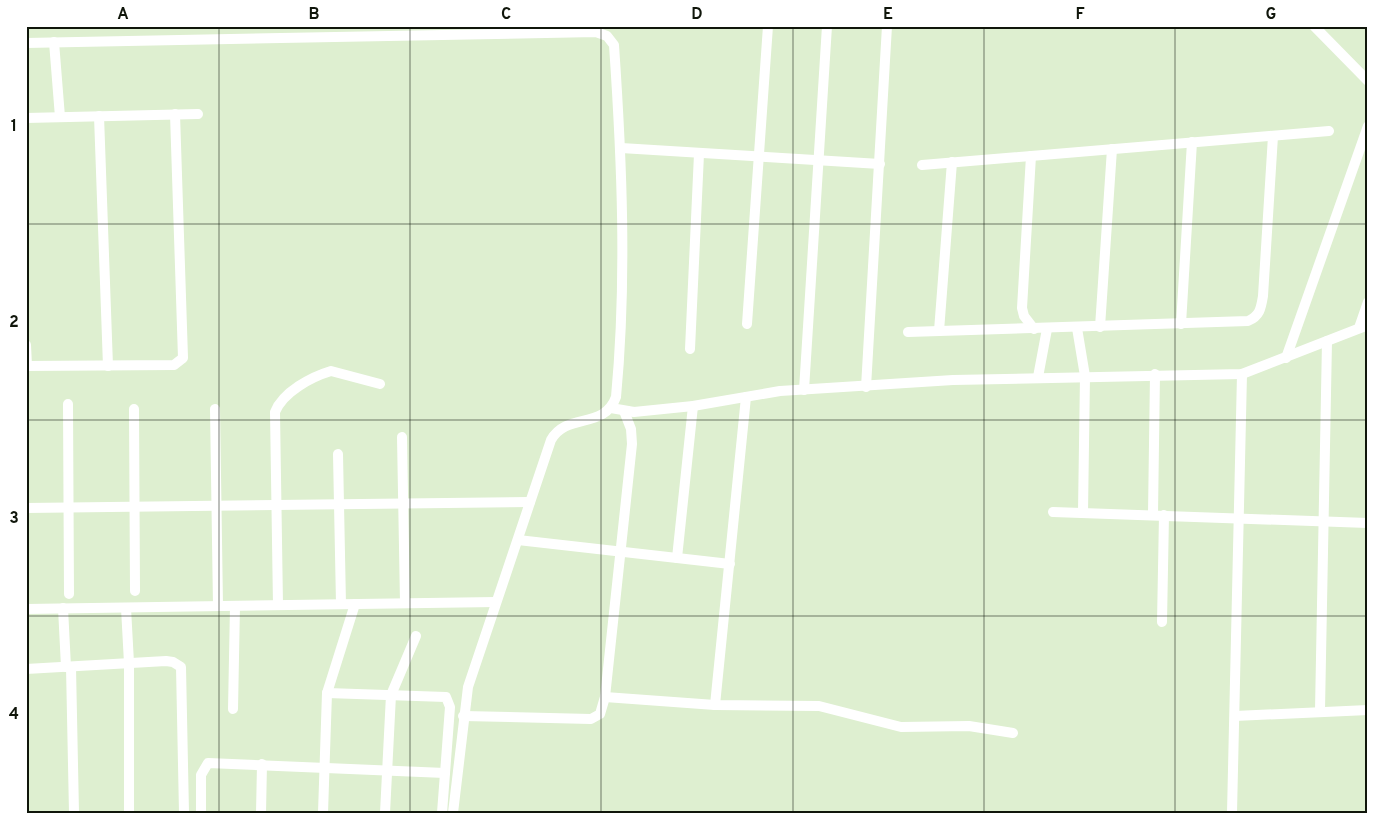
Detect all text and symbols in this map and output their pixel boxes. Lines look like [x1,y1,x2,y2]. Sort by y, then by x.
text: A [117,5,129,25]
text: B [308,5,320,25]
text: C [501,5,511,25]
text: D [691,5,703,25]
text: E [883,5,893,25]
text: F [1075,5,1085,25]
text: G [1266,5,1276,25]
text: 1 [11,117,17,137]
text: 2 [9,313,19,333]
text: 3 [9,509,19,529]
text: 4 [9,705,19,725]

